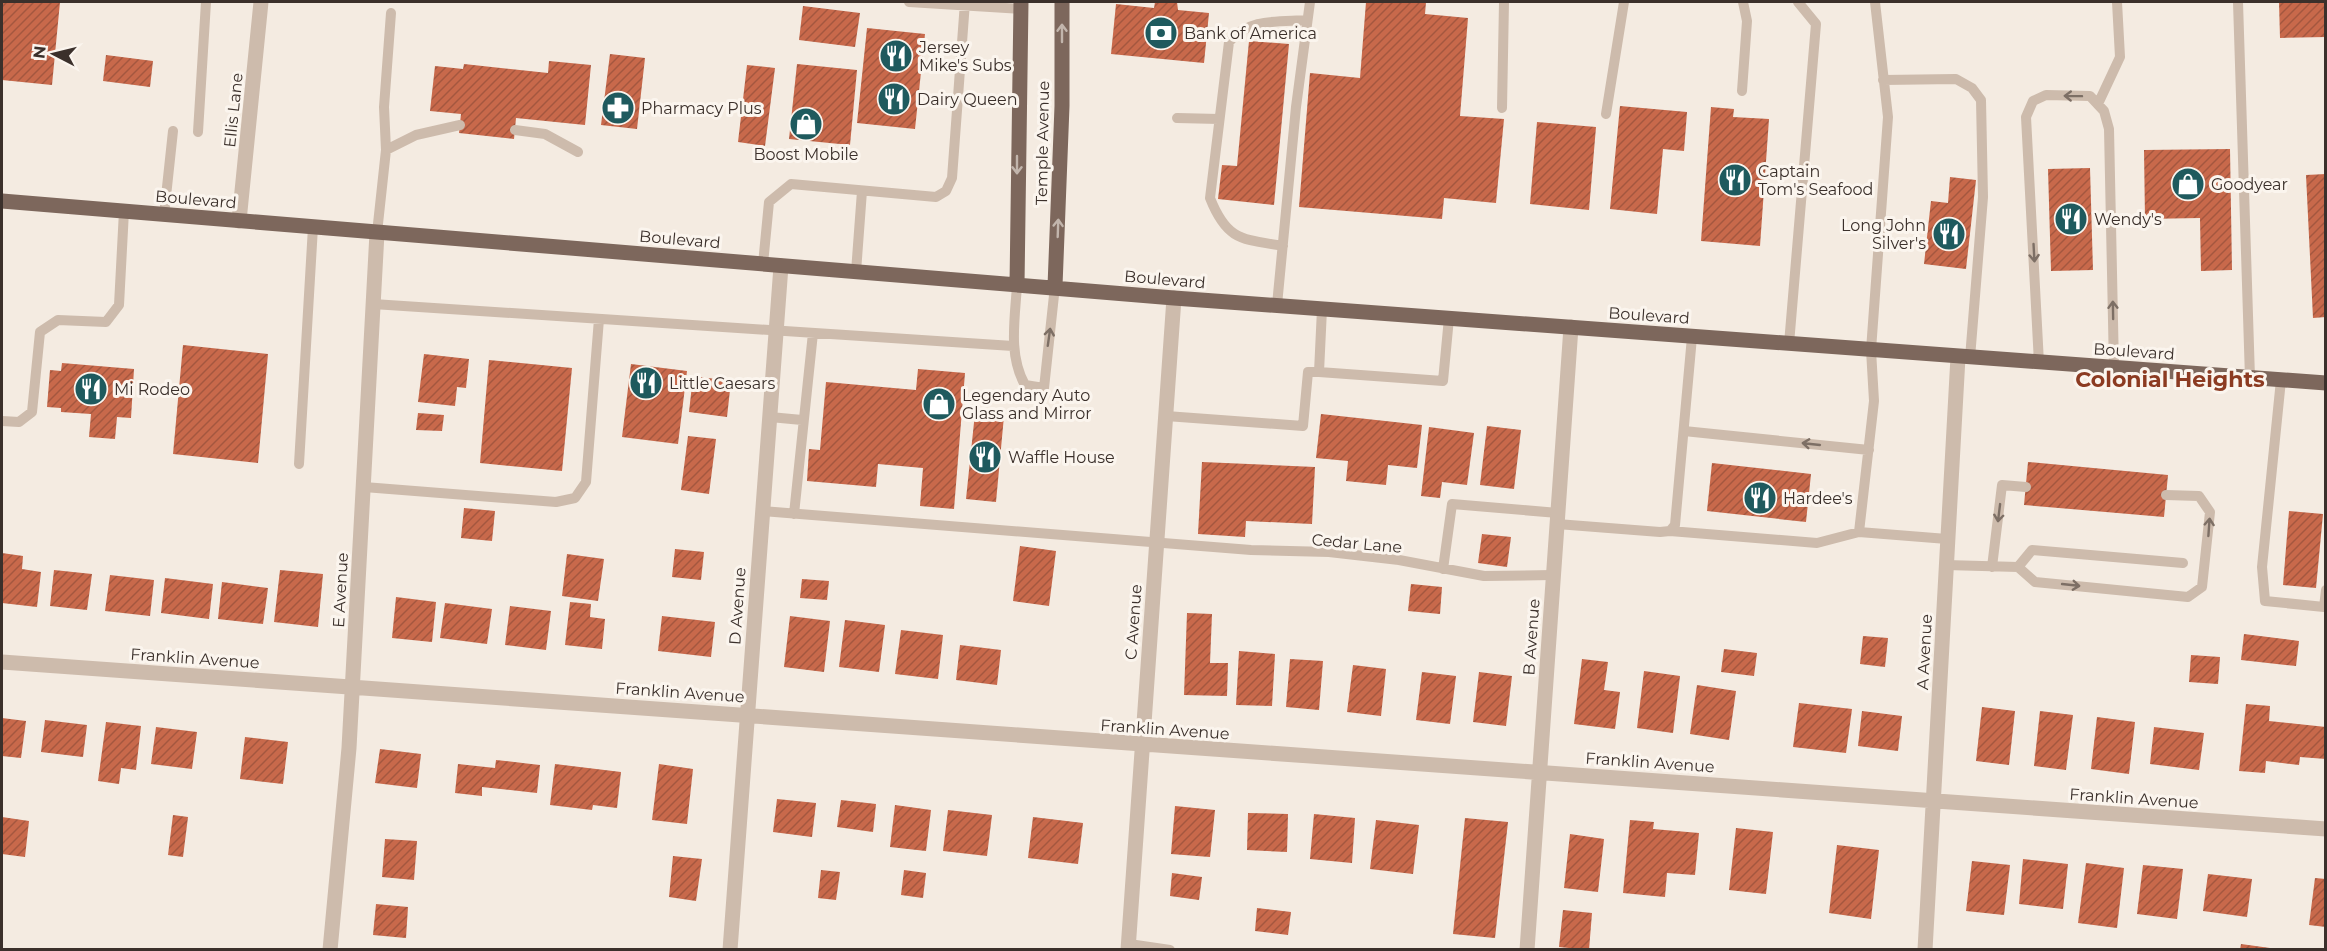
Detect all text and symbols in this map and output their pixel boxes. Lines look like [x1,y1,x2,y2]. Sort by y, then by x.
bank icon: Bank of America [1143,15,1179,51]
one-way arrow [1056,23,1068,43]
north arrow [24,24,84,84]
place label: Bank of America [1184,24,1317,43]
restaurant icon: Jersey Mike's Subs [878,38,914,74]
place label: Jersey Mike's Subs [918,38,1012,75]
text: N [29,45,50,60]
street label: Ellis Lane [220,72,247,148]
restaurant icon: Dairy Queen [876,81,912,117]
street label: Temple Avenue [1032,81,1053,205]
pharmacy icon: Pharmacy Plus [600,90,636,126]
place label: Dairy Queen [917,90,1017,109]
one-way arrow [2064,90,2084,101]
place label: Pharmacy Plus [641,99,762,118]
shop icon: Boost Mobile [788,106,824,142]
place label: Boost Mobile [753,145,859,164]
one-way arrow [1011,155,1023,175]
restaurant icon: Captain Tom's Seafood [1717,162,1753,198]
place label: Captain Tom's Seafood [1758,162,1873,199]
shop icon: Goodyear [2170,166,2206,202]
place label: Goodyear [2211,175,2288,194]
street label: Boulevard [155,186,237,213]
restaurant icon: Wendy's [2053,201,2089,237]
place label: Wendy's [2094,210,2162,229]
place label: Long John Silver's [1841,216,1926,253]
restaurant icon: Long John Silver's [1931,216,1967,252]
one-way arrow [1052,218,1063,238]
street label: Boulevard [639,226,721,253]
one-way arrow [2028,243,2039,263]
street label: Boulevard [1124,266,1206,293]
one-way arrow [2107,300,2119,320]
street label: Boulevard [1608,303,1690,328]
one-way arrow [1044,327,1055,347]
street label: Boulevard [2093,339,2175,364]
restaurant icon: Little Caesars [628,365,664,401]
district label: Colonial Heights [2075,366,2265,393]
restaurant icon: Mi Rodeo [73,371,109,407]
place label: Little Caesars [669,374,775,393]
place label: Mi Rodeo [114,380,190,399]
shop icon: Legendary Auto Glass and Mirror [921,386,957,422]
place label: Legendary Auto Glass and Mirror [962,386,1092,423]
one-way arrow [1801,438,1821,449]
restaurant icon: Waffle House [967,439,1003,475]
place label: Waffle House [1008,448,1115,467]
restaurant icon: Hardee's [1742,480,1778,516]
place label: Hardee's [1783,489,1853,508]
one-way arrow [1993,503,2004,523]
one-way arrow [2204,518,2215,538]
street label: Cedar Lane [1311,530,1403,557]
street label: E Avenue [329,552,352,628]
street label: D Avenue [725,567,750,646]
one-way arrow [2060,580,2080,591]
street label: C Avenue [1121,584,1146,661]
street label: B Avenue [1519,598,1544,676]
street label: A Avenue [1913,614,1936,690]
street label: Franklin Avenue [130,645,260,672]
street label: Franklin Avenue [615,679,745,706]
street label: Franklin Avenue [1100,716,1230,743]
street label: Franklin Avenue [1585,749,1715,776]
street label: Franklin Avenue [2069,785,2199,812]

